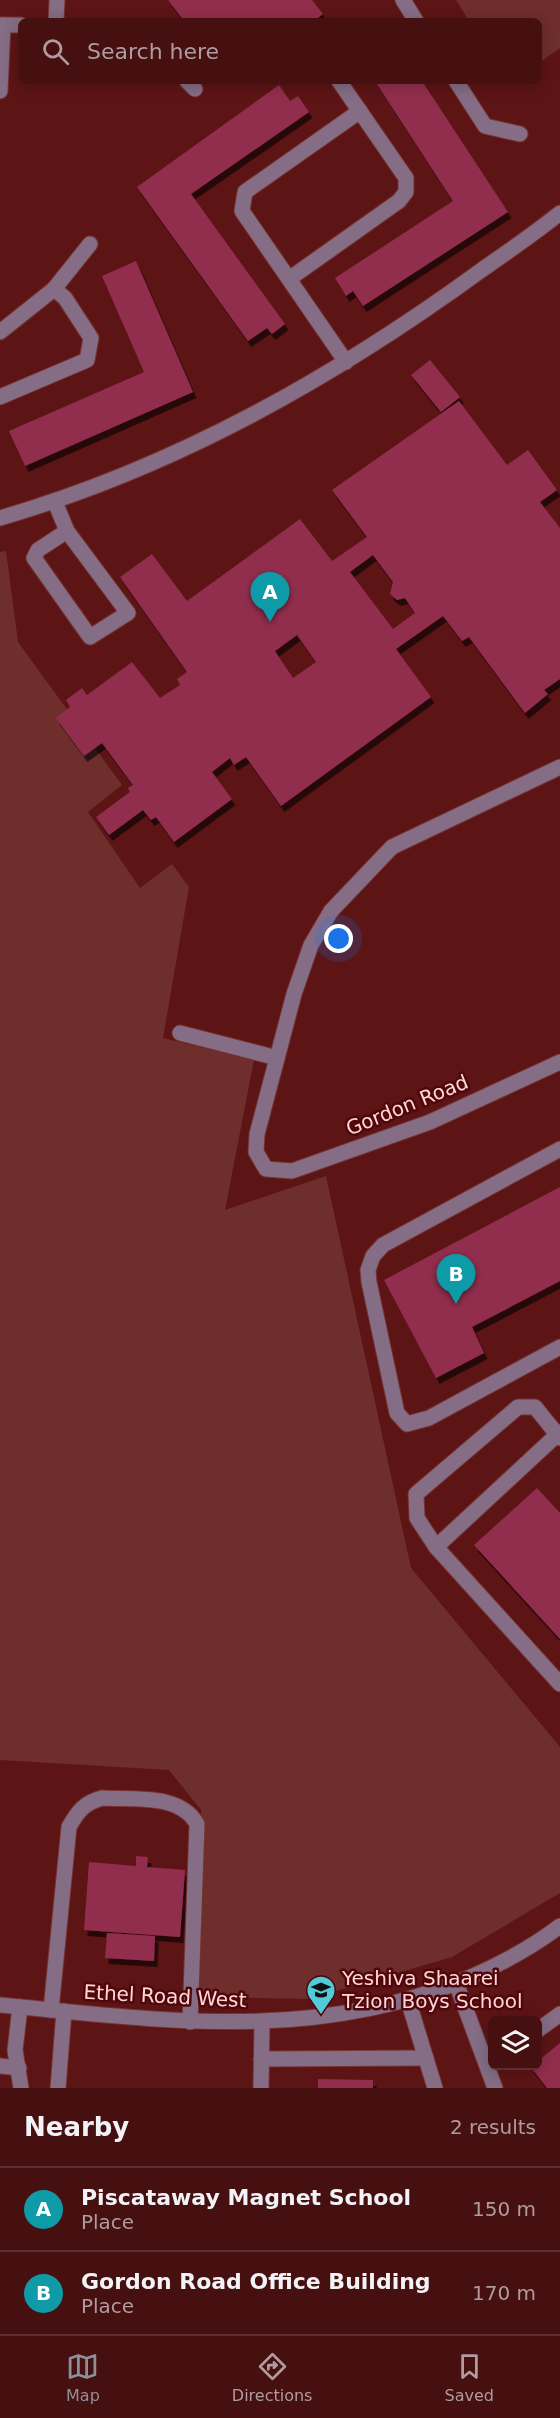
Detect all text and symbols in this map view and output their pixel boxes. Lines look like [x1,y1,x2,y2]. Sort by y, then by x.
search box [18,18,542,84]
icon: search [39,35,72,68]
text: Search here [87,39,219,64]
pin: A [250,572,290,622]
your location [324,924,353,953]
street label: Gordon Road [342,1070,472,1140]
pin: B [436,1254,476,1304]
place label: Yeshiva Shaarei Tzion Boys School [341,1966,523,2013]
school or university icon: Yeshiva Shaarei Tzion Boys School [305,1974,337,2016]
street label: Ethel Road West [83,1980,247,2012]
map controls [488,2016,542,2070]
button: layers [488,2016,542,2070]
text: Nearby [24,2112,129,2142]
text: 2 results [450,2115,536,2139]
text: Piscataway Magnet School [81,2185,411,2210]
text: A [36,2197,51,2221]
text: 150 m [472,2197,536,2221]
text: Place [81,2210,134,2234]
text: Gordon Road Office Building [81,2269,431,2294]
text: B [36,2281,51,2305]
text: 170 m [472,2281,536,2305]
text: Place [81,2294,134,2318]
tab: Map [66,2350,100,2405]
tab: Directions [232,2350,312,2405]
tab: Saved [445,2350,494,2405]

